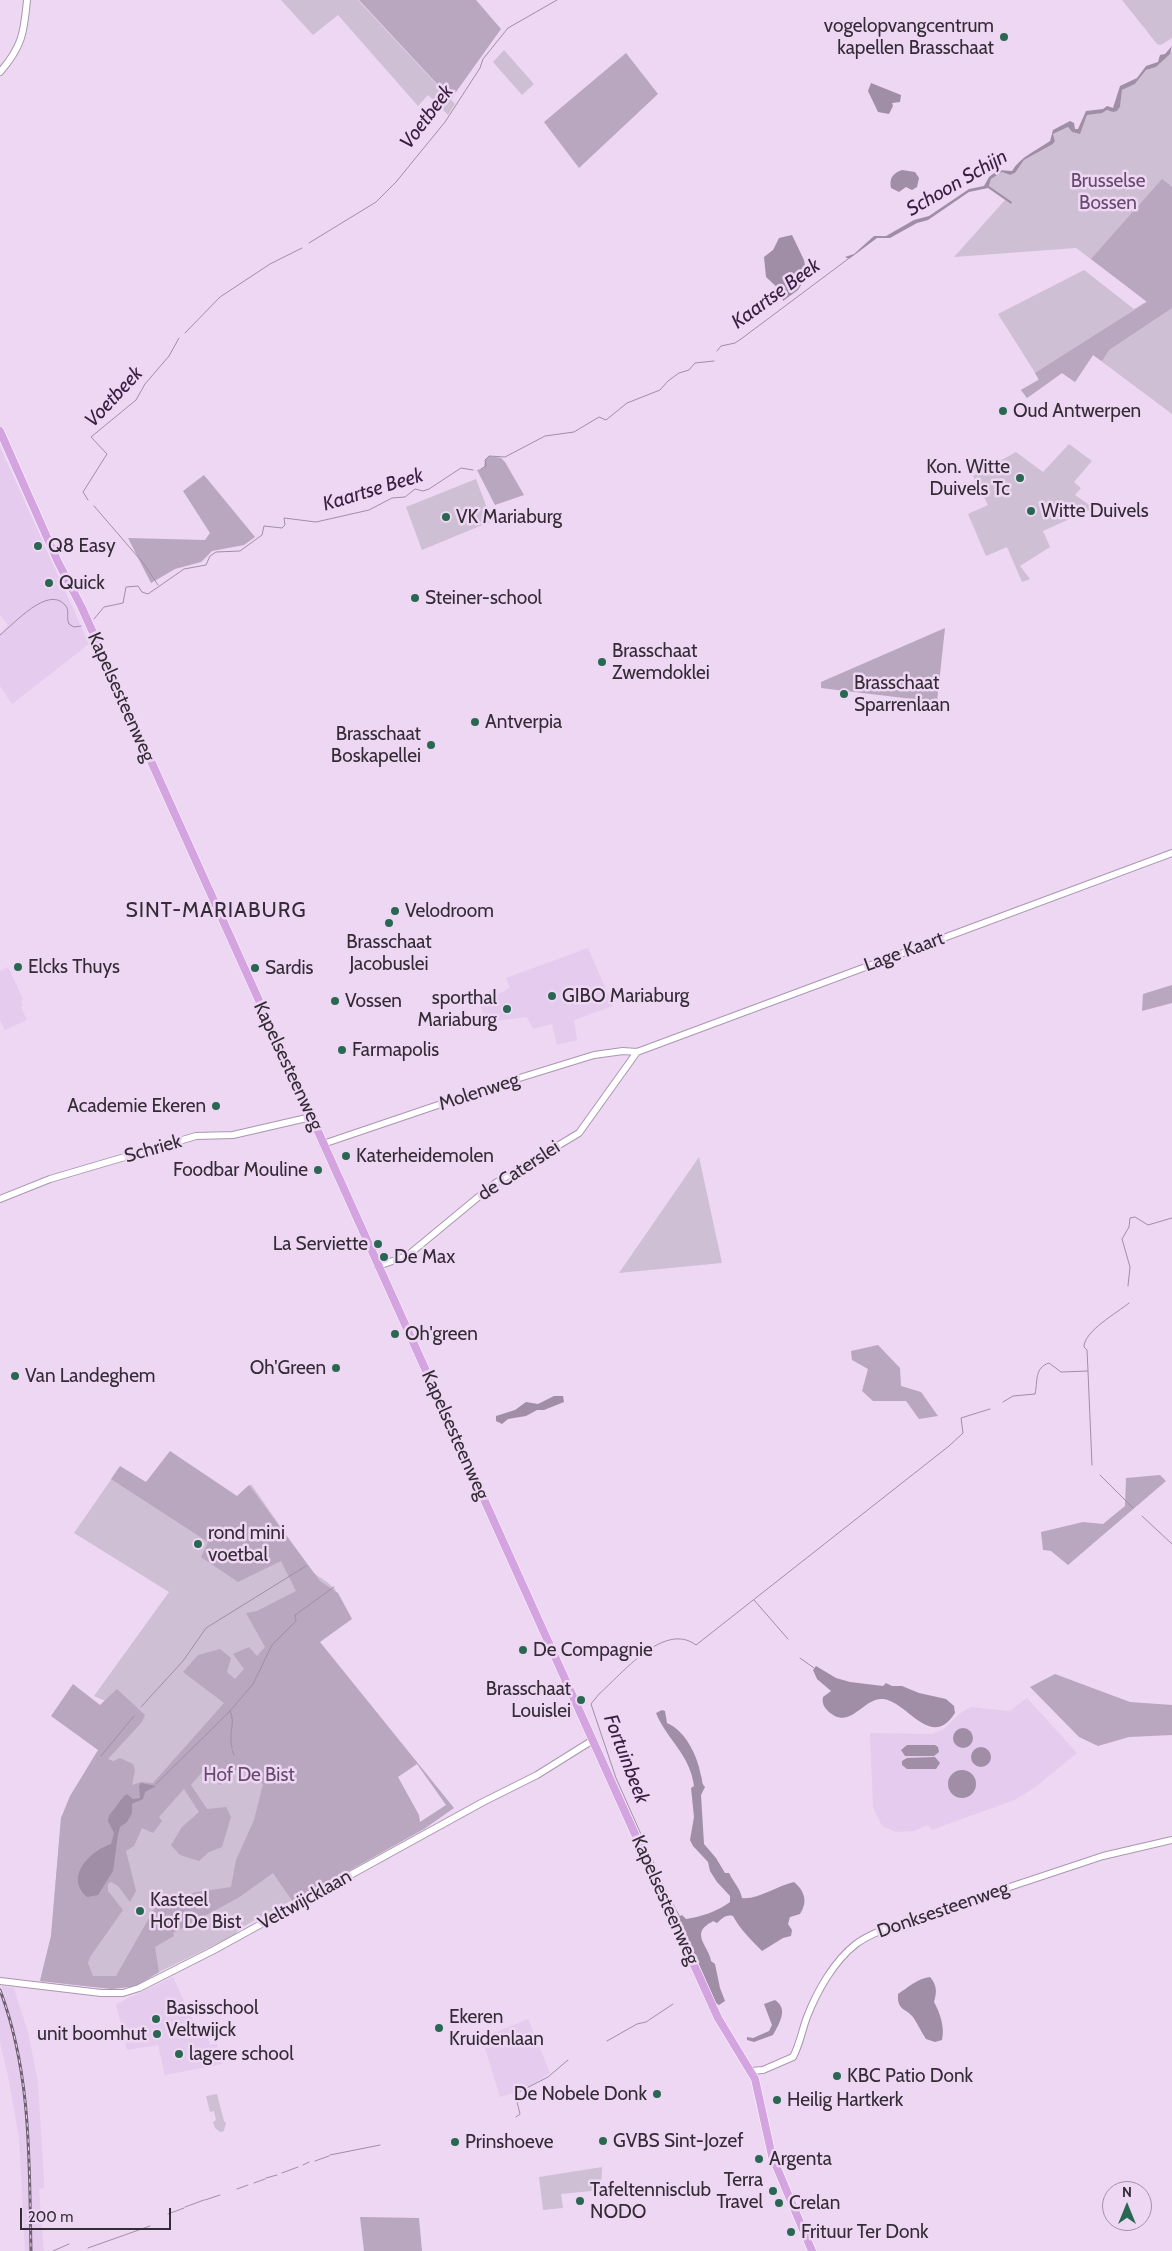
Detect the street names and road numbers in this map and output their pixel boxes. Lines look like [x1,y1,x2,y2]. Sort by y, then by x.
street label: Kapelsesteenweg [82,629,160,765]
street label: Lage Kaart [861,927,947,977]
street label: Kapelsesteenweg [248,998,328,1134]
street label: Molenweg [436,1068,522,1116]
street label: Schriek [122,1130,184,1168]
street label: de Caterslei [474,1136,564,1206]
street label: Kapelsesteenweg [416,1367,494,1503]
street label: Kapelsesteenweg [626,1832,704,1968]
street label: Veltwijcklaan [254,1865,356,1935]
street label: Donksesteenweg [874,1877,1012,1943]

